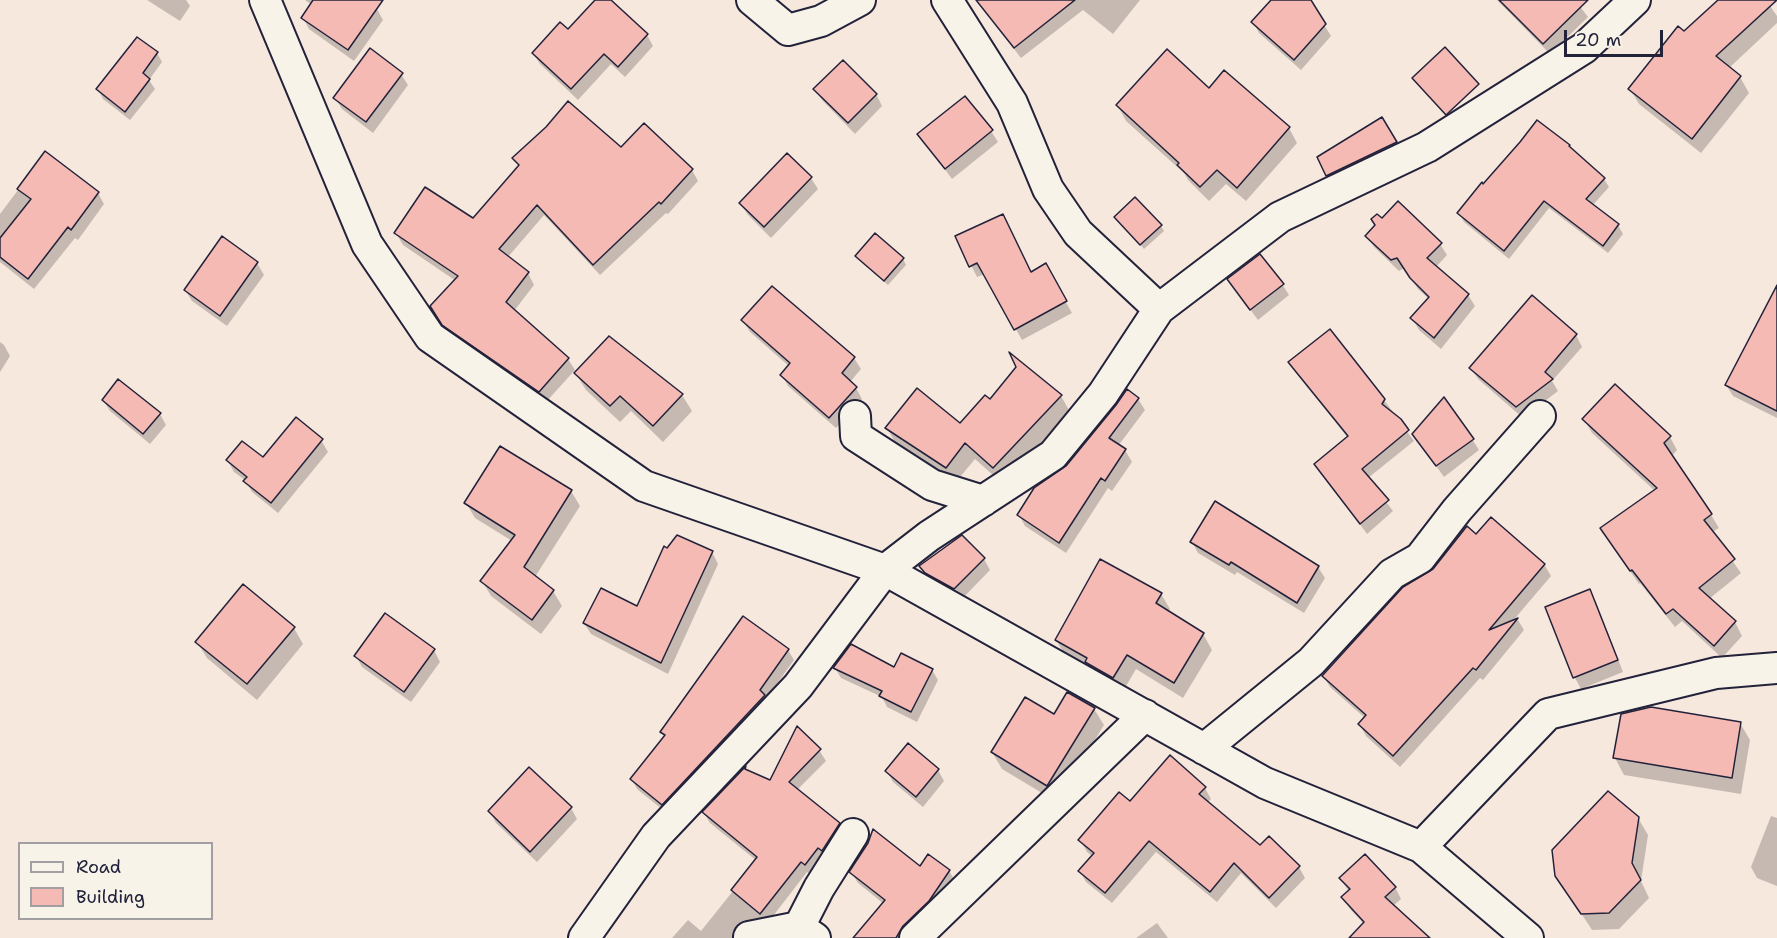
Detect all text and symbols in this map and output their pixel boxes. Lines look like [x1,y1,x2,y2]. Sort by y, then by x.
scale bar [1567,18,1666,56]
text: 20 m [1575,28,1621,52]
legend [18,842,213,920]
text: Road [76,855,121,879]
text: Building [76,885,145,909]

